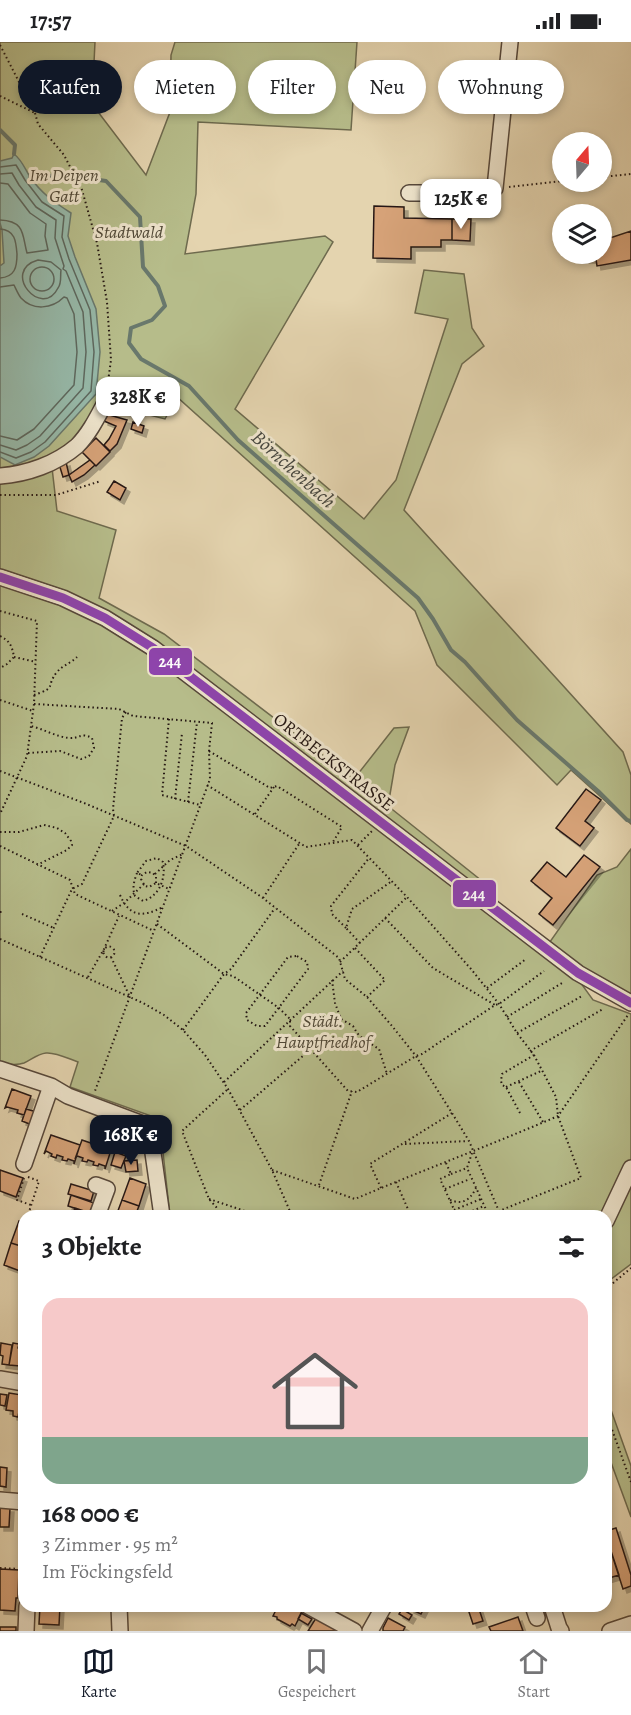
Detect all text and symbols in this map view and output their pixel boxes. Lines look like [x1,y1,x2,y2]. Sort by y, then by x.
text: 17:57 [30,6,71,36]
chip: Kaufen [18,60,122,114]
chip: Mieten [134,60,236,114]
chip: Filter [248,60,336,114]
chip: Neu [348,60,426,114]
chip: Wohnung [438,60,564,114]
north arrow [552,132,612,192]
map controls [552,132,612,264]
park label: Im Deipen Gatt [29,163,99,208]
pin: 125K € [412,179,510,230]
text: 125K € [434,185,488,212]
button: layers [552,204,612,264]
park label: Stadtwald [95,220,164,244]
pin: 328K € [89,377,187,428]
text: 328K € [110,383,166,410]
water label: Börnchenbach [246,424,342,515]
line badge: 244 [148,647,193,676]
text: 244 [159,651,182,673]
street label: ORTBECKSTRASSE [269,707,399,817]
line badge: 244 [452,879,497,908]
text: 244 [463,884,486,906]
park label: Städt. Hauptfriedhof [276,1009,374,1054]
pin: 168K € [82,1115,180,1166]
text: 168K € [104,1121,158,1148]
text: 3 Objekte [42,1229,142,1264]
icon: filters [555,1230,588,1263]
icon: home [261,1337,369,1445]
text: 168 000 € [42,1496,139,1531]
text: 3 Zimmer · 95 m² [42,1531,178,1558]
text: Im Föckingsfeld [42,1558,173,1585]
tab: Karte [81,1645,117,1703]
tab: Gespeichert [278,1645,356,1703]
tab: Start [517,1645,550,1703]

